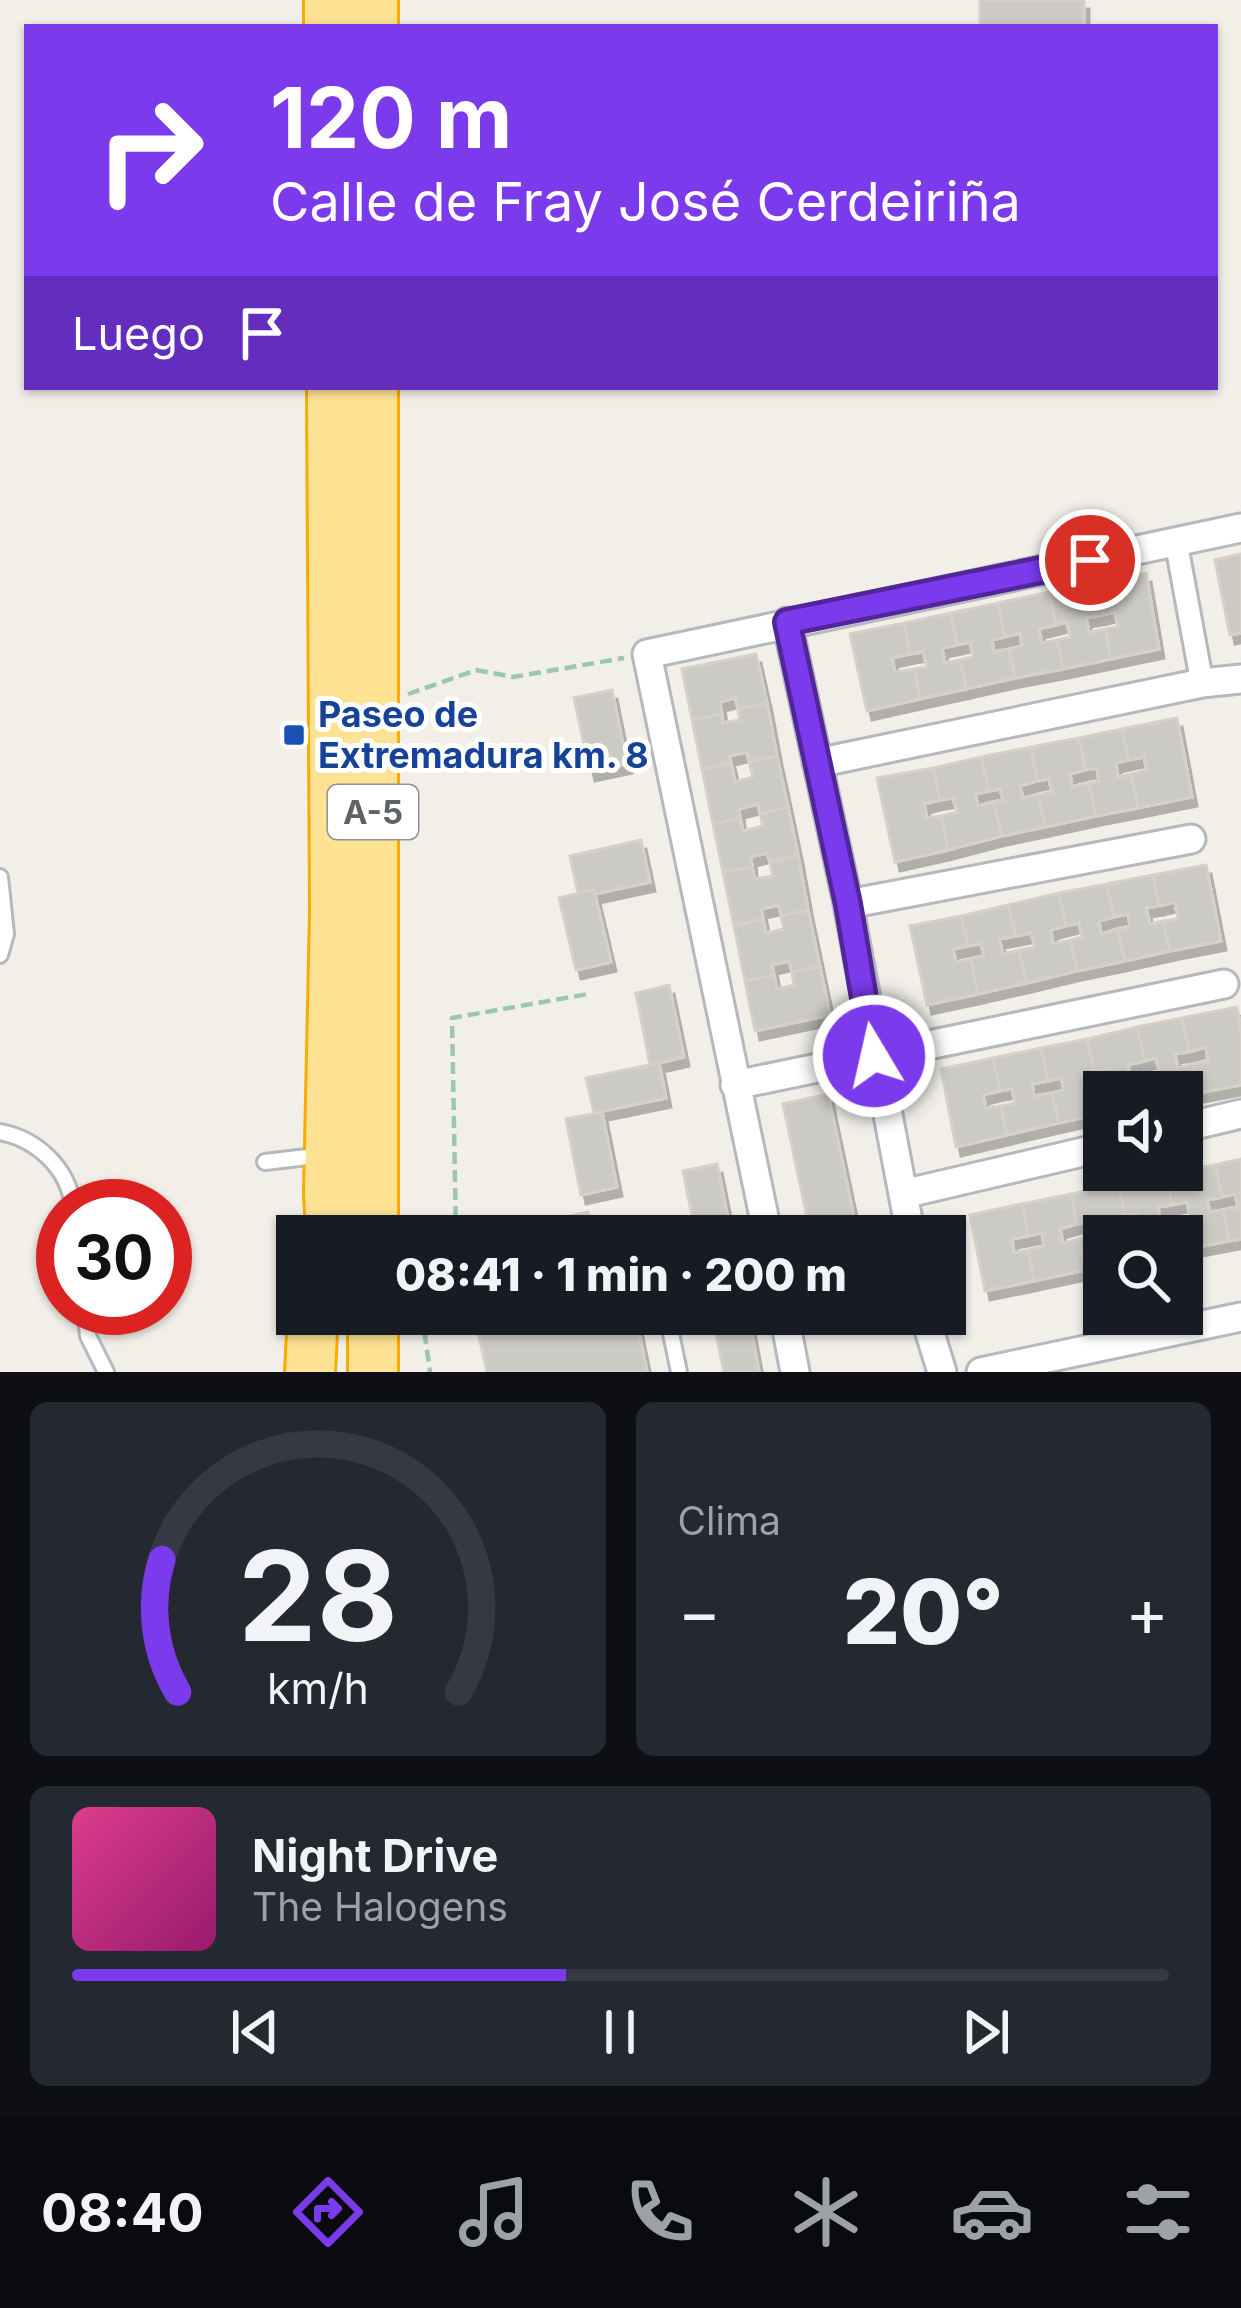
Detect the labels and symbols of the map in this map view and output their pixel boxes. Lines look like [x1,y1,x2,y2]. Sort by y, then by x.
pin [1039,509,1141,611]
place label: Paseo de Extremadura km. 8 [318,692,649,777]
marker: Paseo de Extremadura km. 8 [281,722,307,748]
road number: A-5 [328,785,418,839]
position arrow [811,993,937,1119]
speed limit sign: 30 [36,1179,192,1335]

